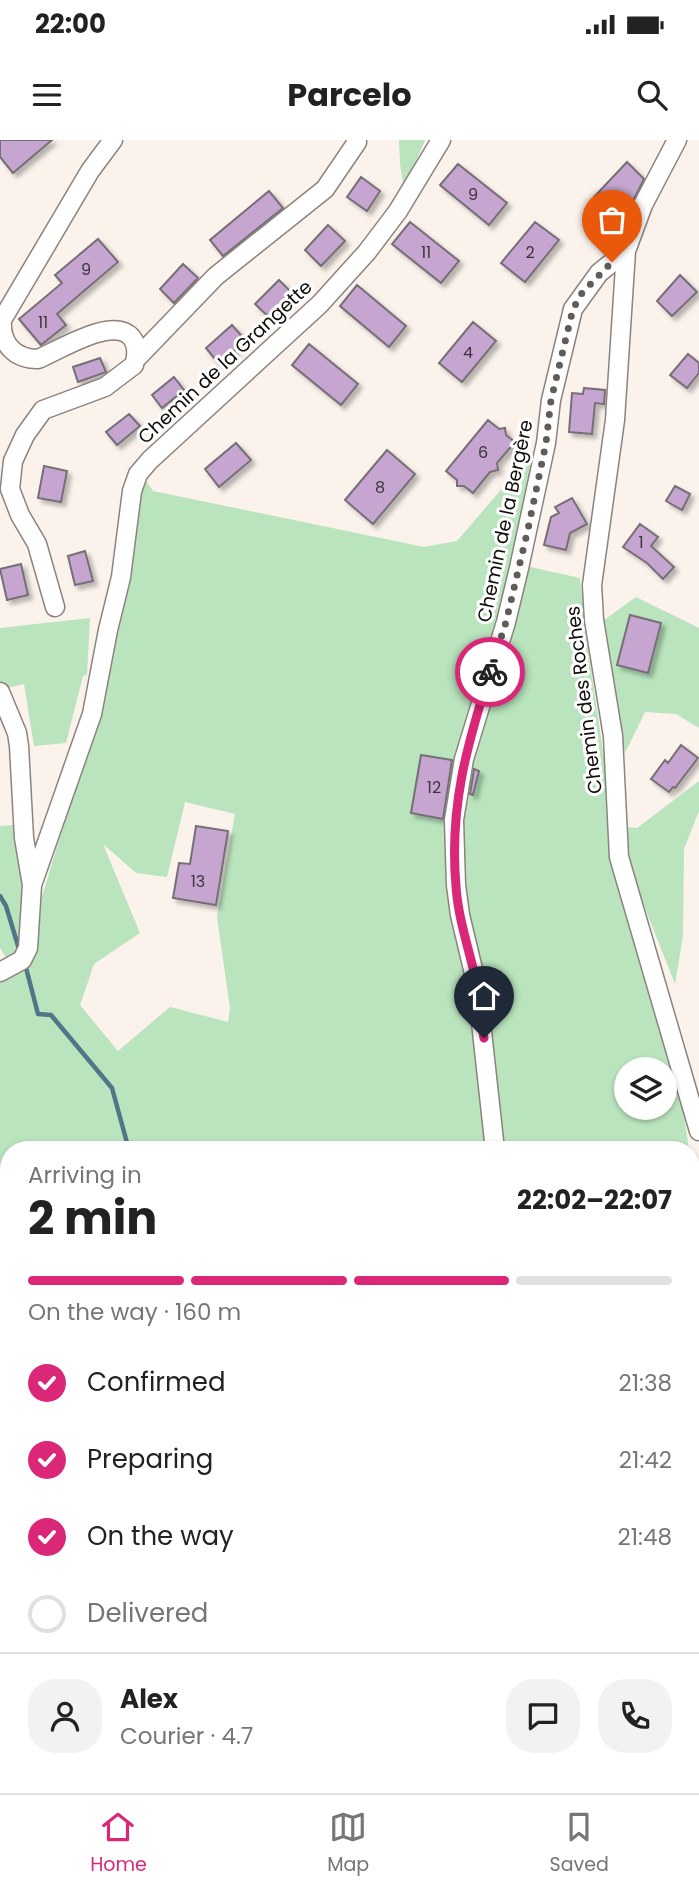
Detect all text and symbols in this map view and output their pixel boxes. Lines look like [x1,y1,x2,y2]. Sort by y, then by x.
text: 22:00 [35,6,106,42]
text: Parcelo [287,72,412,117]
icon: menu [28,76,66,114]
icon: search [633,76,671,114]
house number: 9 [468,183,478,206]
pin [582,190,642,262]
icon: bag [593,201,631,239]
house number: 11 [421,241,431,264]
house number: 2 [525,241,535,264]
house number: 9 [81,258,91,281]
street label: Chemin de la Grangette [132,274,318,450]
house number: 11 [38,311,48,334]
house number: 4 [463,341,473,364]
street label: Chemin de la Bergère [470,417,540,625]
house number: 6 [478,441,488,464]
house number: 8 [375,476,385,499]
house number: 1 [638,531,644,554]
street label: Chemin des Roches [559,605,609,795]
courier [455,637,525,707]
icon: bike [471,653,509,691]
house number: 12 [427,776,441,799]
house number: 13 [191,870,205,893]
pin [454,966,514,1038]
icon: home [465,977,503,1015]
map controls [614,1057,677,1120]
button: layers [614,1057,677,1120]
text: Arriving in [28,1159,142,1191]
text: 22:02–22:07 [517,1182,672,1218]
text: 2 min [28,1186,157,1250]
text: On the way · 160 m [28,1296,241,1328]
icon: check [28,1364,66,1402]
text: Confirmed [87,1364,225,1400]
text: 21:38 [618,1367,672,1399]
icon: check [28,1441,66,1479]
text: Preparing [87,1441,213,1477]
text: 21:42 [619,1444,672,1476]
icon: check [28,1518,66,1556]
text: On the way [87,1518,234,1554]
text: 21:48 [618,1521,672,1553]
text: Delivered [87,1595,208,1631]
button: person [28,1679,102,1753]
button: chat [506,1679,580,1753]
button: phone [598,1679,672,1753]
text: Alex [120,1681,178,1717]
text: Courier · 4.7 [120,1720,253,1752]
tab: Home [90,1808,147,1879]
tab: Map [327,1808,369,1879]
tab: Saved [550,1808,609,1879]

